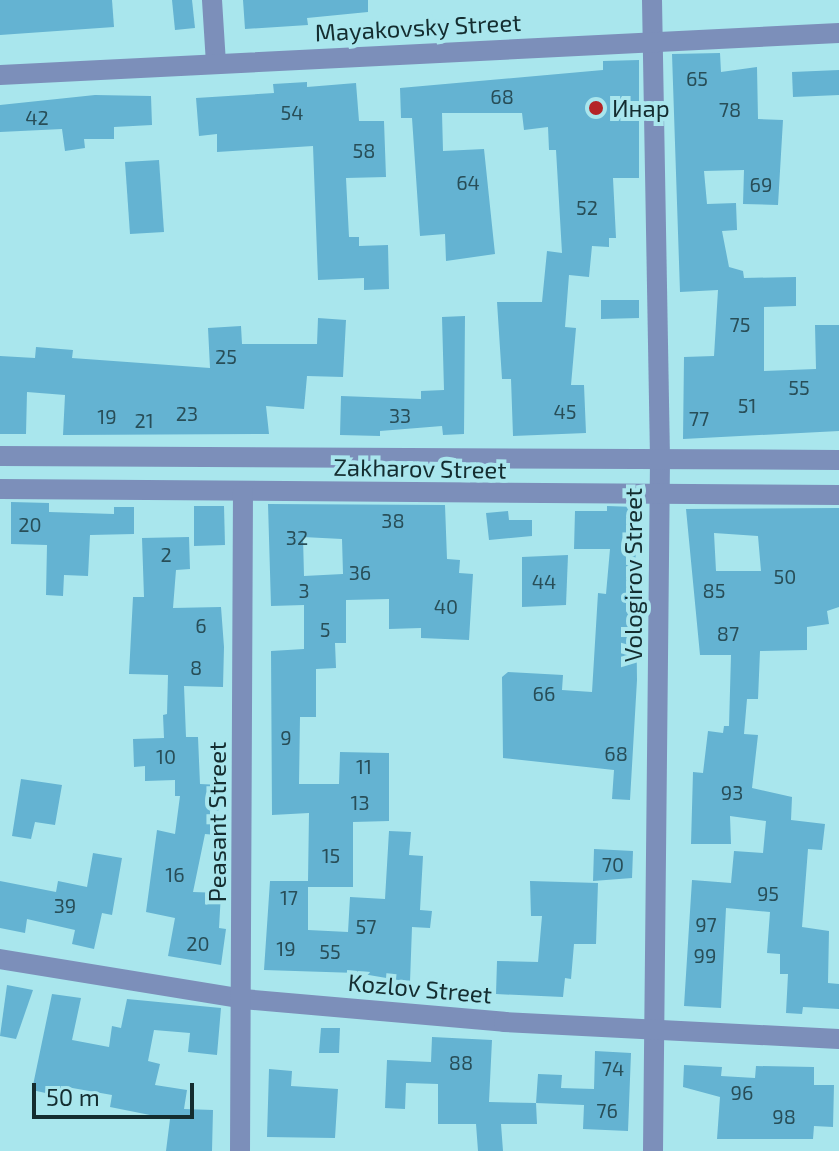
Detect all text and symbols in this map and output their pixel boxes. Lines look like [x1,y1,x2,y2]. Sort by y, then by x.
street label: Mayakovsky Street [314,7,522,47]
house number: 65 [686,66,708,90]
house number: 68 [490,84,514,108]
place label: Инар [612,94,670,122]
house number: 78 [719,97,741,121]
marker: Инар [587,99,605,117]
house number: 54 [280,100,304,124]
house number: 42 [25,105,49,129]
house number: 58 [353,138,375,162]
house number: 64 [456,170,480,194]
house number: 69 [750,172,772,196]
house number: 52 [576,195,598,219]
house number: 75 [730,312,750,336]
house number: 25 [215,344,237,368]
house number: 55 [788,375,810,399]
house number: 51 [738,393,756,417]
house number: 45 [553,399,577,423]
house number: 23 [176,401,198,425]
house number: 33 [389,403,411,427]
house number: 19 [97,404,117,428]
house number: 77 [689,406,709,430]
house number: 21 [134,408,154,432]
street label: Zakharov Street [333,452,507,484]
street label: Vologirov Street [619,487,647,663]
house number: 38 [381,508,405,532]
house number: 20 [18,512,42,536]
house number: 32 [286,525,308,549]
house number: 2 [160,542,172,566]
house number: 36 [349,560,371,584]
house number: 50 [774,564,796,588]
house number: 44 [532,569,556,593]
house number: 3 [298,578,310,602]
house number: 85 [703,578,725,602]
house number: 40 [434,594,458,618]
house number: 6 [195,613,207,637]
house number: 5 [320,617,330,641]
house number: 87 [717,621,739,645]
house number: 8 [190,655,202,679]
house number: 66 [533,681,555,705]
house number: 9 [280,725,292,749]
house number: 68 [604,741,628,765]
street label: Peasant Street [203,742,231,902]
house number: 10 [156,744,176,768]
house number: 11 [356,754,372,778]
house number: 93 [721,780,743,804]
house number: 13 [350,790,370,814]
house number: 15 [322,843,340,867]
house number: 70 [602,852,624,876]
house number: 16 [165,862,185,886]
house number: 95 [757,881,779,905]
house number: 17 [280,885,298,909]
house number: 39 [54,893,76,917]
house number: 97 [695,912,717,936]
house number: 57 [356,914,376,938]
house number: 20 [186,931,210,955]
house number: 19 [276,936,296,960]
house number: 55 [319,939,341,963]
house number: 99 [694,943,716,967]
street label: Kozlov Street [346,967,494,1009]
house number: 88 [449,1050,473,1074]
house number: 74 [602,1056,624,1080]
scale bar [36,1067,198,1117]
house number: 96 [731,1080,753,1104]
text: 50 m [46,1082,100,1111]
house number: 76 [596,1098,618,1122]
house number: 98 [772,1104,796,1128]

